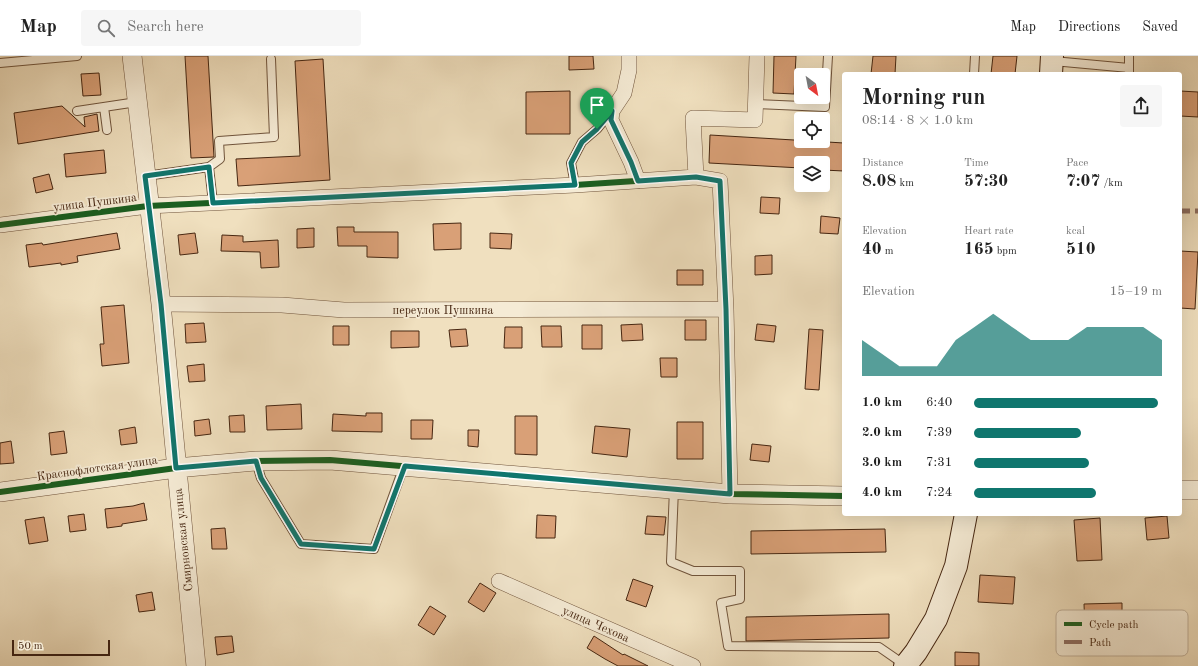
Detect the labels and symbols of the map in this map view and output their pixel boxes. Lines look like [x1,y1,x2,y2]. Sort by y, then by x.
north arrow [794,68,830,104]
pin [580,88,614,129]
street label: улица Пушкина [53,192,138,214]
street label: переулок Пушкина [393,305,493,317]
street label: Краснофлотская улица [36,455,158,483]
street label: Смирновская улица [173,488,195,592]
street label: улица Чехова [560,605,631,645]
legend [1056,610,1188,656]
text: Cycle path [1089,620,1139,631]
scale bar [12,638,110,657]
text: Path [1089,638,1111,649]

